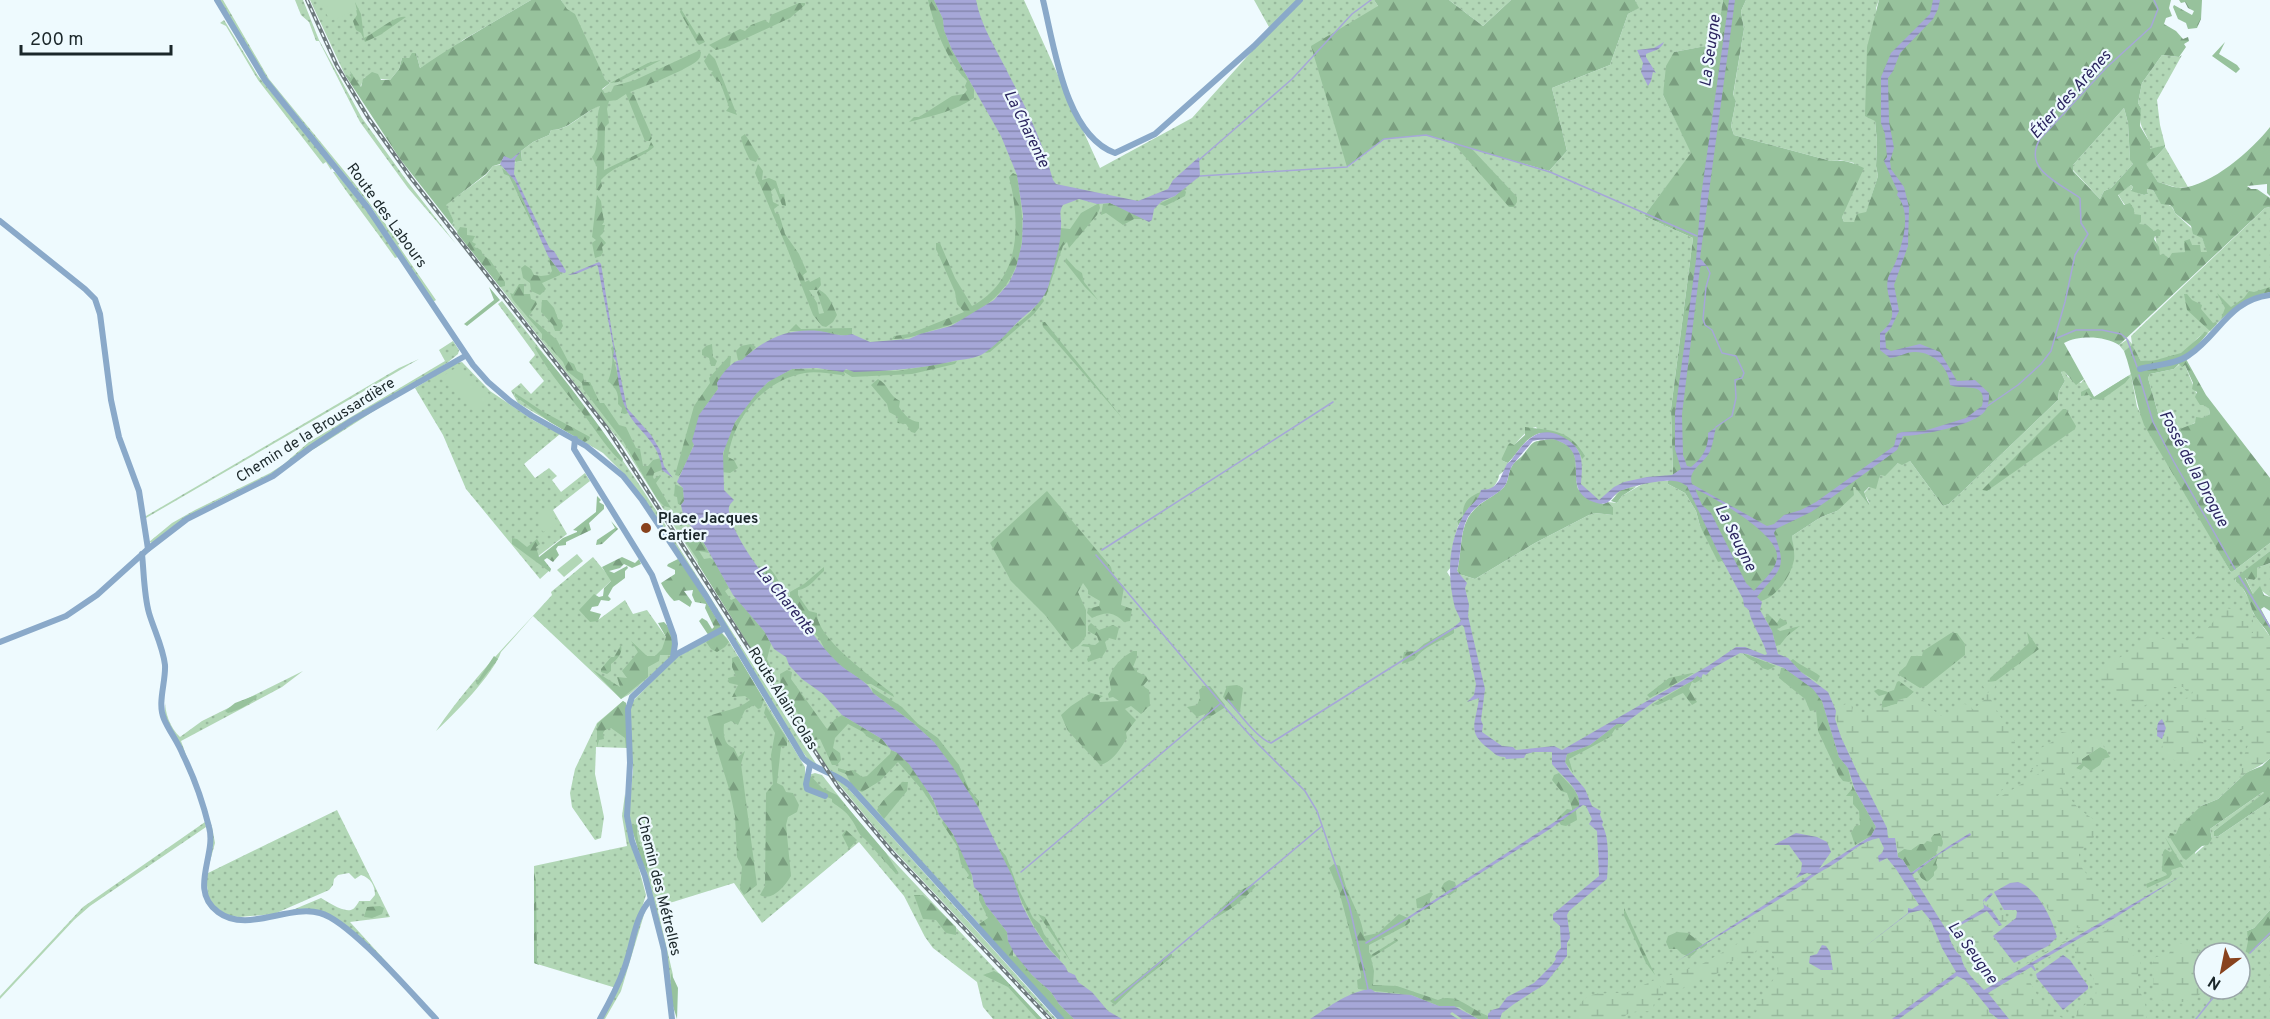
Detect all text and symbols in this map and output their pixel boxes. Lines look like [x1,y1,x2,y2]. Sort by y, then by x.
water label: La Seugne [1696,13,1726,88]
scale bar [21,18,171,56]
text: 200 m [30,29,83,52]
water label: Étier des Arènes [2025,45,2117,143]
water label: La Charente [999,87,1054,172]
street label: Route des Labours [342,160,430,272]
street label: Chemin de la Broussardière [233,374,399,488]
water label: Fossé de la Drogue [2154,407,2232,531]
water label: La Seugne [1710,501,1761,575]
place label: Place Jacques Cartier [658,510,758,546]
marker: Place Jacques Cartier [639,521,653,535]
water label: La Charente [751,562,820,640]
street label: Route Alain Colas [743,644,821,754]
street label: Chemin des Métrelles [631,814,685,958]
water label: La Seugne [1943,918,2002,989]
north arrow [2192,941,2252,1001]
text: N [2205,970,2225,994]

